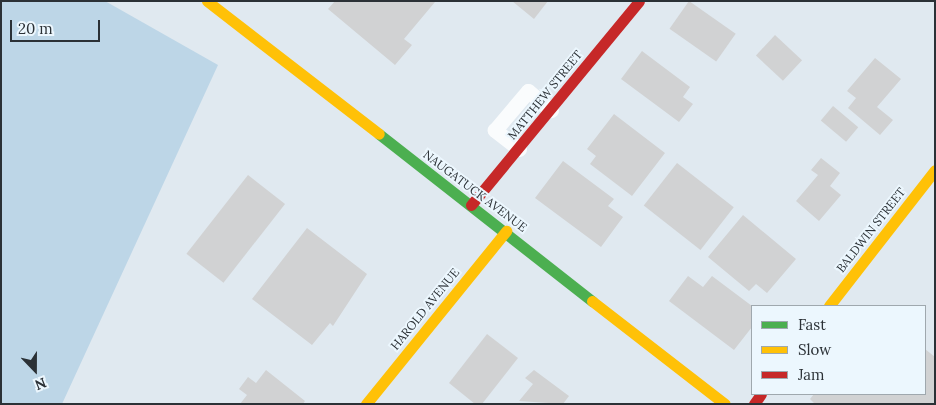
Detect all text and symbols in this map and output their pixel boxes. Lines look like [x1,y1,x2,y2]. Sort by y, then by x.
scale bar [12,10,102,42]
text: 20 m [18,19,53,38]
street label: MATTHEW STREET [505,48,585,142]
street label: NAUGATUCK AVENUE [420,147,530,235]
street label: BALDWIN STREET [834,185,908,275]
street label: HAROLD AVENUE [388,265,462,353]
legend [751,305,926,395]
text: Fast [798,315,826,334]
text: Slow [798,340,831,359]
north arrow [10,345,60,395]
text: Jam [798,365,825,384]
text: N [32,374,49,394]

